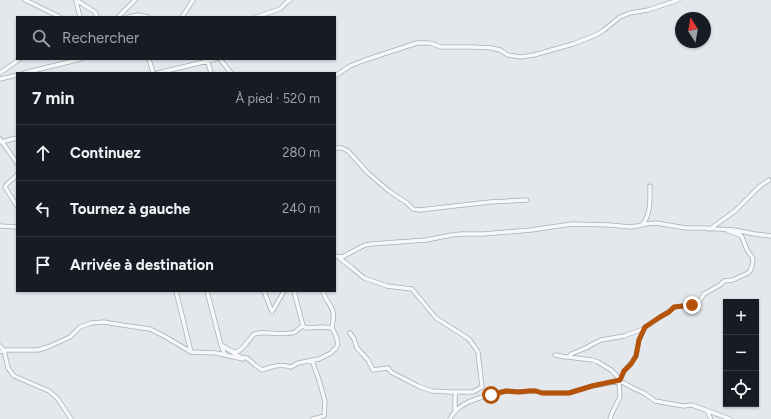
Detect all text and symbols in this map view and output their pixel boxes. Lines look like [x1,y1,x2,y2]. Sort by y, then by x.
north arrow [675,12,711,48]
search box [16,16,336,60]
icon: search [30,27,52,49]
text: Rechercher [62,29,139,47]
text: 7 min [32,88,74,108]
text: À pied · 520 m [235,91,320,106]
icon: ahead [32,142,54,164]
text: Continuez [70,144,141,162]
text: 280 m [282,145,320,160]
icon: left [32,198,54,220]
text: Tournez à gauche [70,200,190,218]
text: 240 m [282,201,320,216]
icon: arrive [32,254,54,276]
text: Arrivée à destination [70,256,214,274]
route end [683,296,701,314]
map controls [723,299,759,407]
button: + [723,299,759,335]
button: − [723,335,759,371]
button: locate [723,371,759,407]
route start [482,386,500,404]

